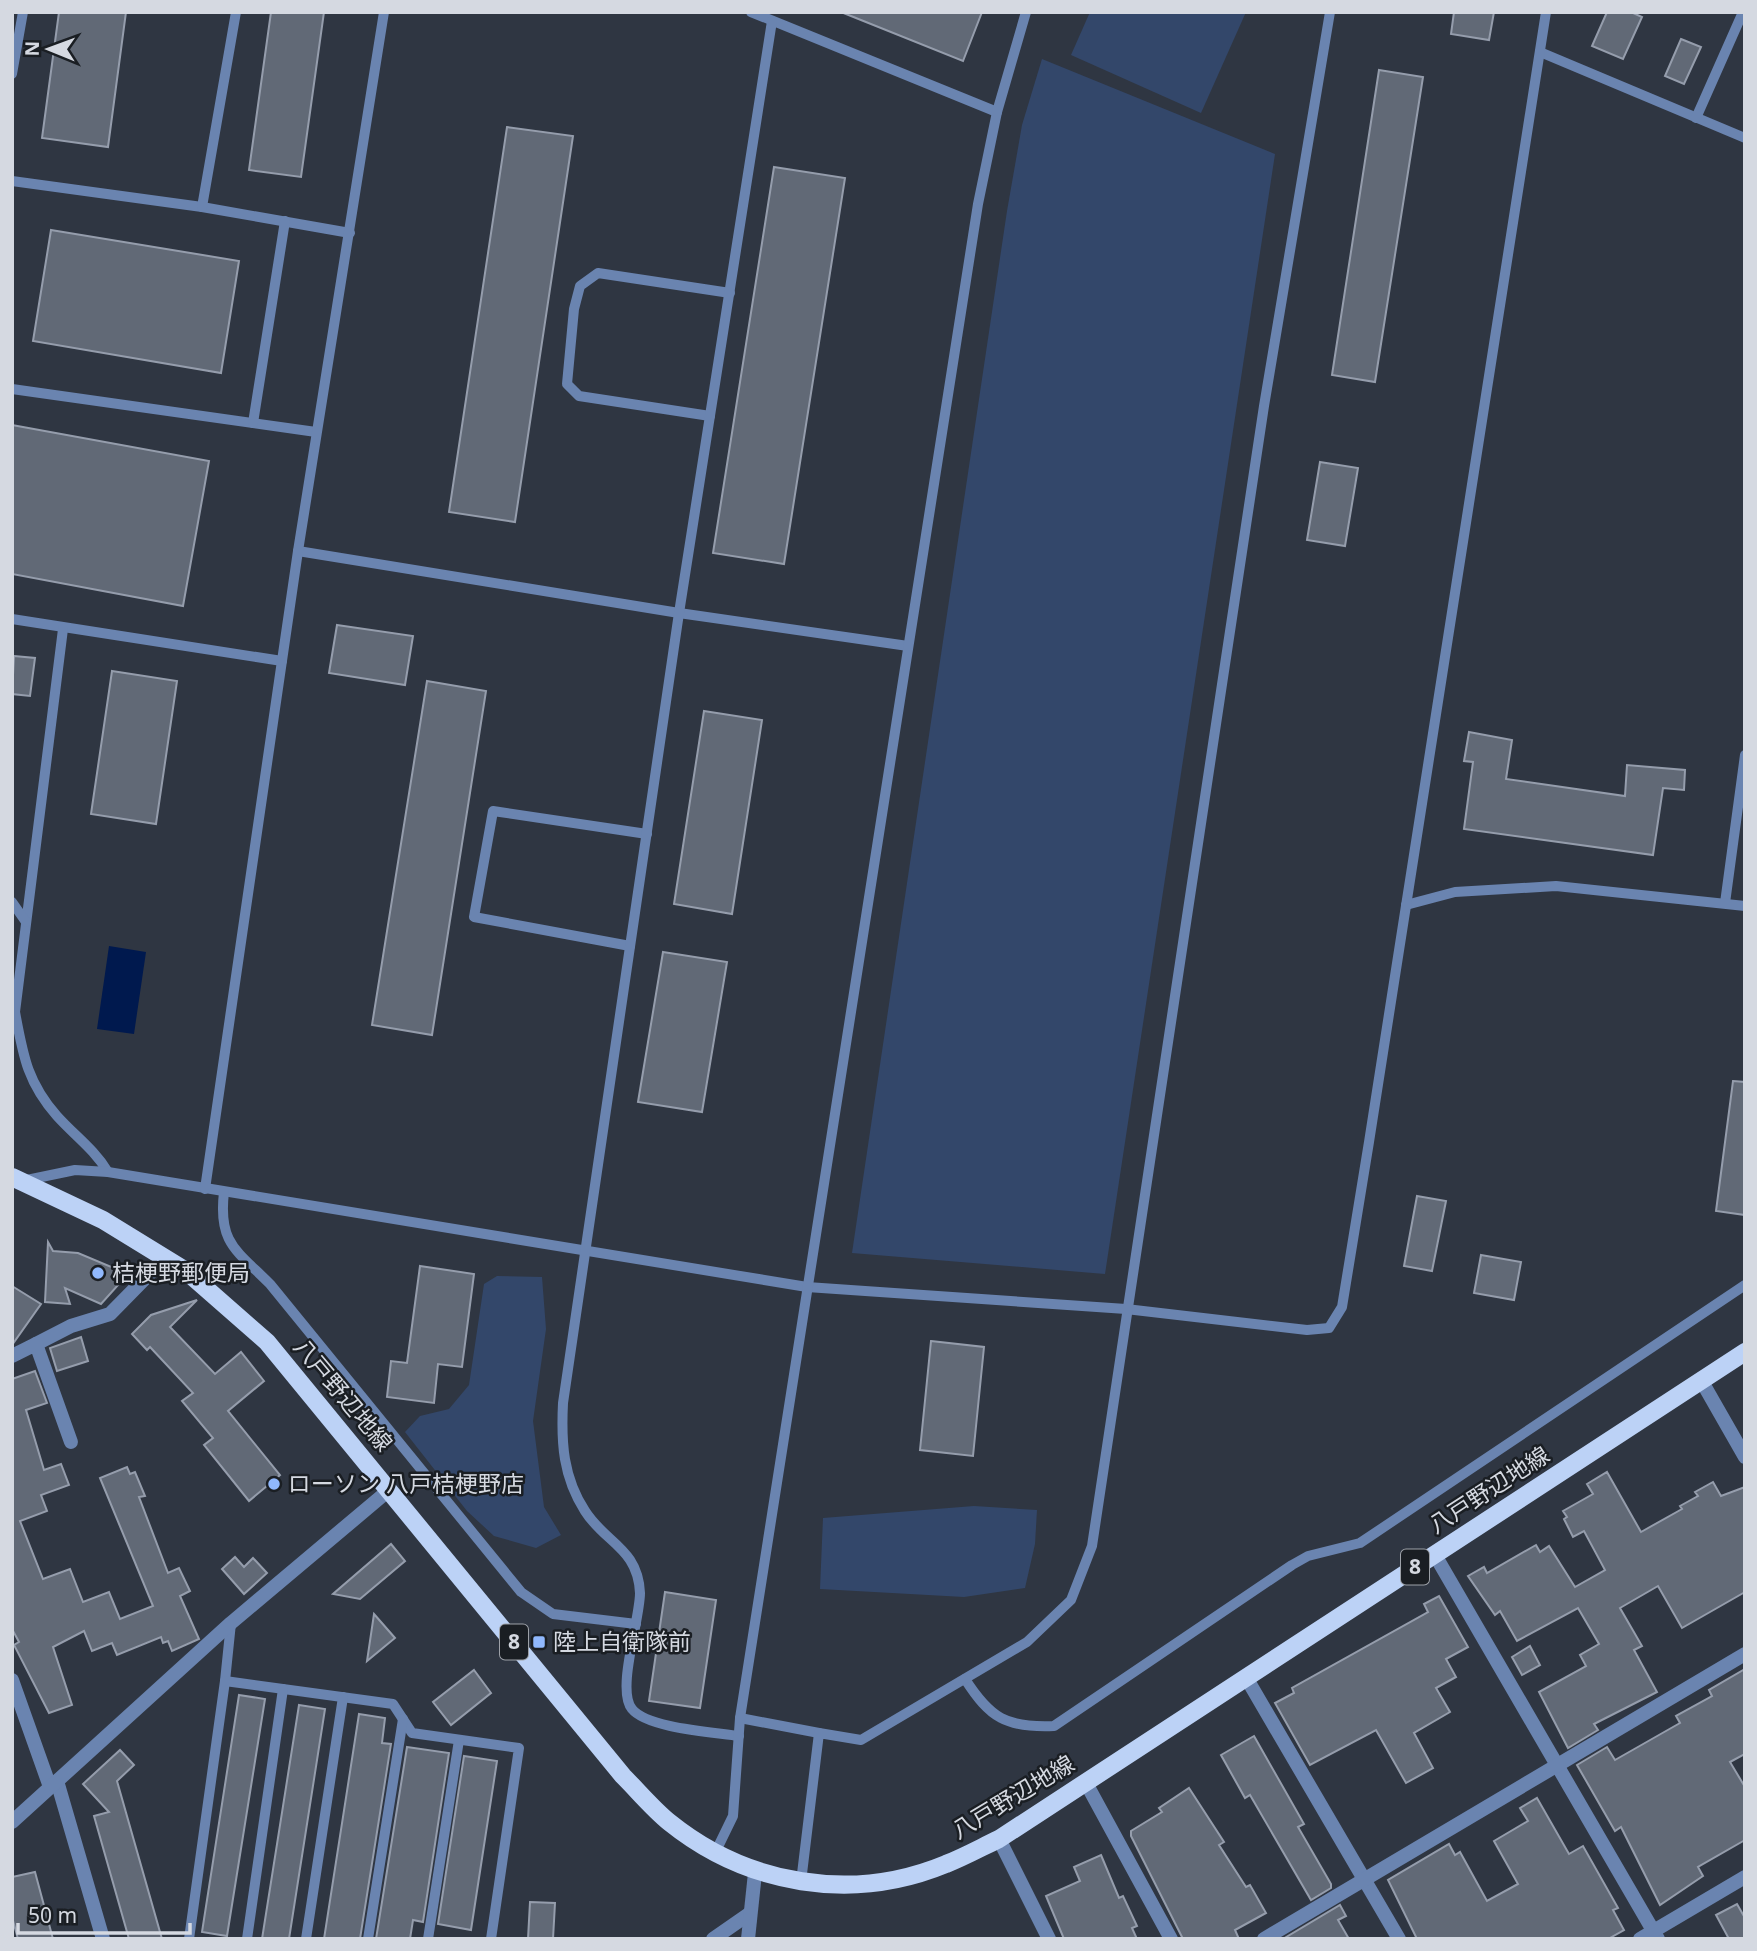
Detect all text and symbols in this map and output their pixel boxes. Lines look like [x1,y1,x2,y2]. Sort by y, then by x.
north arrow [14,14,84,84]
text: N [19,41,45,57]
place label: 桔梗野郵便局 [112,1256,250,1288]
marker: 桔梗野郵便局 [90,1265,106,1281]
street label: 八戸野辺地線 [287,1331,400,1457]
street label: 八戸野辺地線 [1422,1438,1555,1540]
place label: ローソン 八戸桔梗野店 [288,1467,524,1499]
marker: ローソン 八戸桔梗野店 [266,1476,282,1492]
road number: 8 [1401,1550,1429,1584]
road number: 8 [500,1624,528,1660]
place label: 陸上自衛隊前 [553,1625,691,1657]
marker: 陸上自衛隊前 [531,1634,547,1650]
street label: 八戸野辺地線 [945,1747,1080,1845]
scale bar [18,1892,189,1936]
text: 50 m [28,1901,77,1929]

